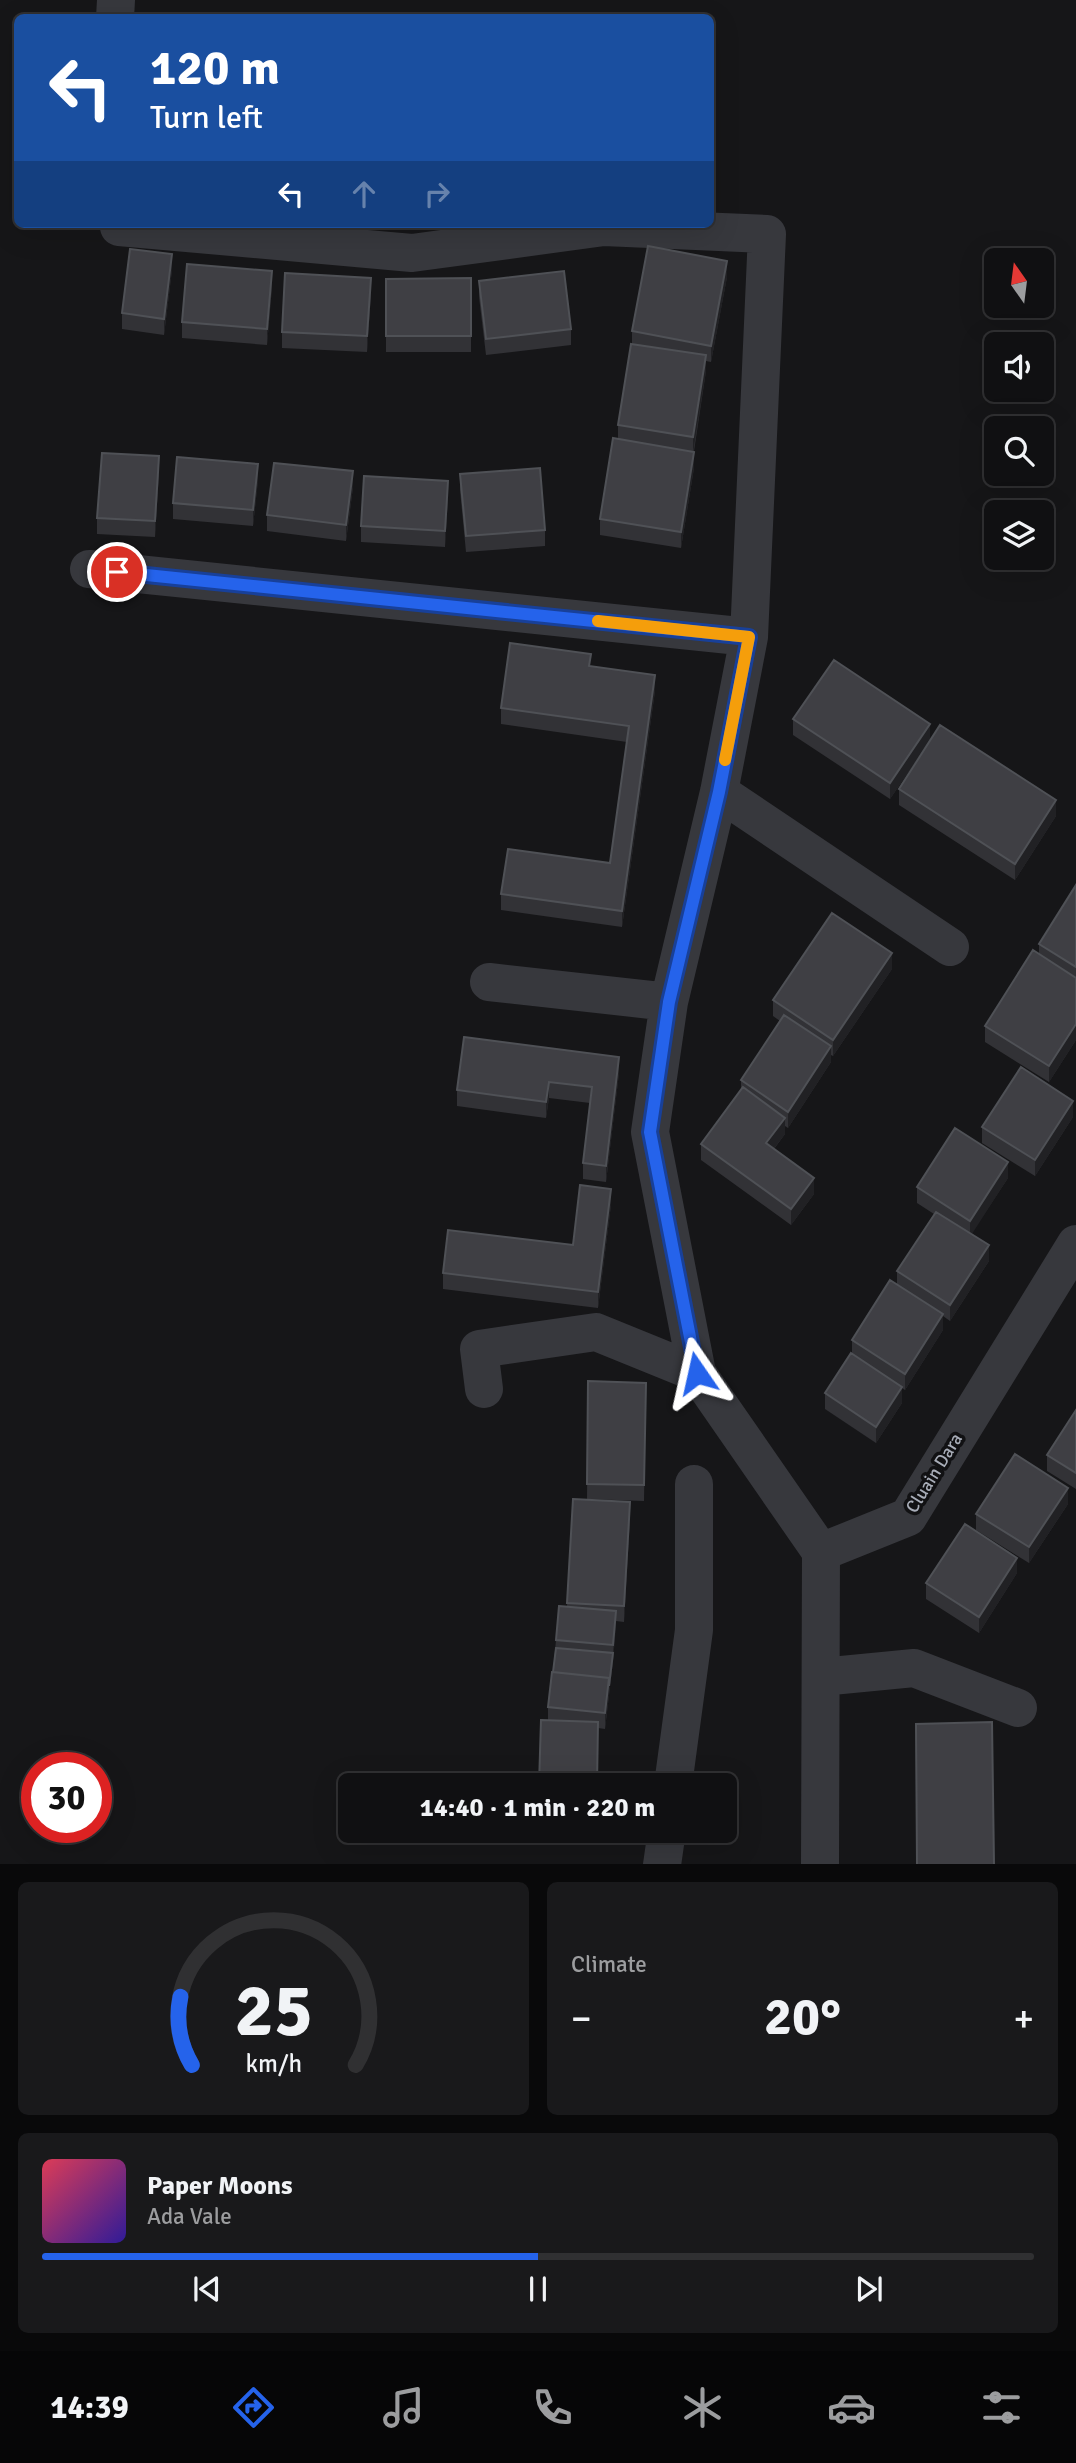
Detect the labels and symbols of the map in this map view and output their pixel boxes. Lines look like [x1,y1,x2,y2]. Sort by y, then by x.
north arrow [984,248,1054,318]
pin [87,542,147,602]
position arrow [660,1336,734,1410]
street label: Cluain Dara [901,1429,967,1517]
speed limit sign: 30 [21,1752,112,1843]

